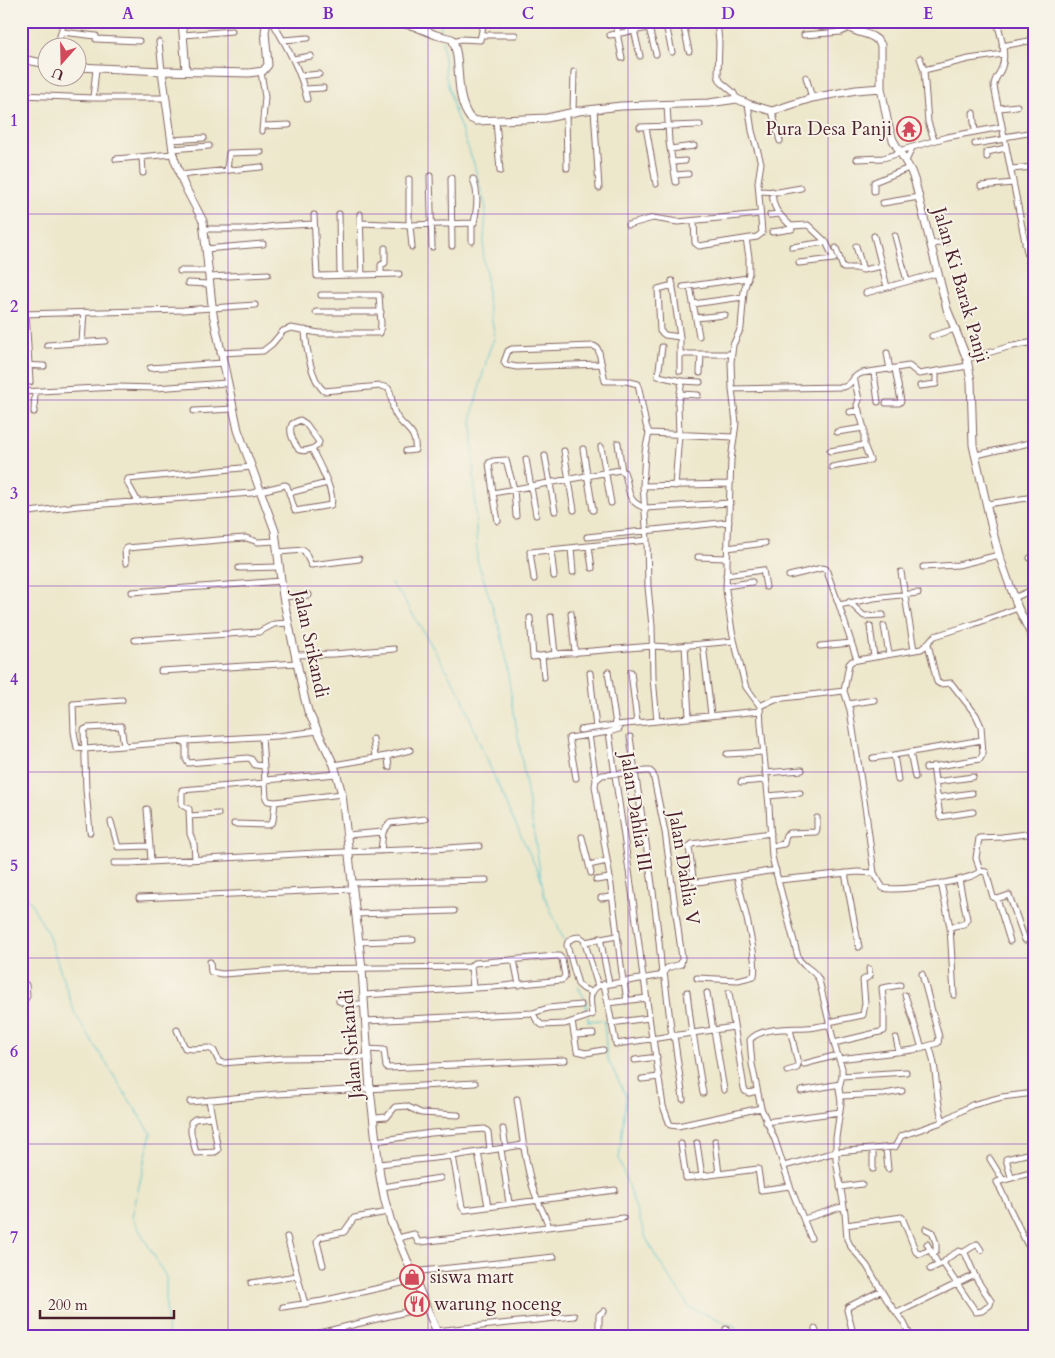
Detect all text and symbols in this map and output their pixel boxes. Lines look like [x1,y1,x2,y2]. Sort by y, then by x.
text: A [122,3,134,25]
text: B [322,3,334,25]
text: C [522,3,534,25]
text: D [721,3,735,25]
text: E [923,3,933,25]
north arrow [38,38,88,88]
text: U [49,63,66,85]
text: 1 [10,110,18,132]
place label: Pura Desa Panji [765,116,892,142]
temple icon: Pura Desa Panji [896,116,922,142]
street label: Jalan Ki Barak Panji [926,201,996,366]
text: 2 [10,296,18,318]
text: 3 [10,483,18,505]
street label: Jalan Srikandi [286,585,335,701]
text: 4 [10,669,18,691]
street label: Jalan Dahlia III [613,747,658,874]
street label: Jalan Dahlia V [662,806,706,927]
text: 5 [10,855,18,877]
street label: Jalan Srikandi [333,988,369,1103]
text: 6 [10,1041,18,1063]
text: 7 [10,1227,18,1249]
shop icon: siswa mart [399,1264,425,1290]
place label: siswa mart [430,1264,514,1290]
scale bar [40,1288,174,1320]
restaurant icon: warung noceng [404,1291,430,1317]
place label: warung noceng [434,1291,562,1317]
text: 200 m [48,1295,88,1315]

